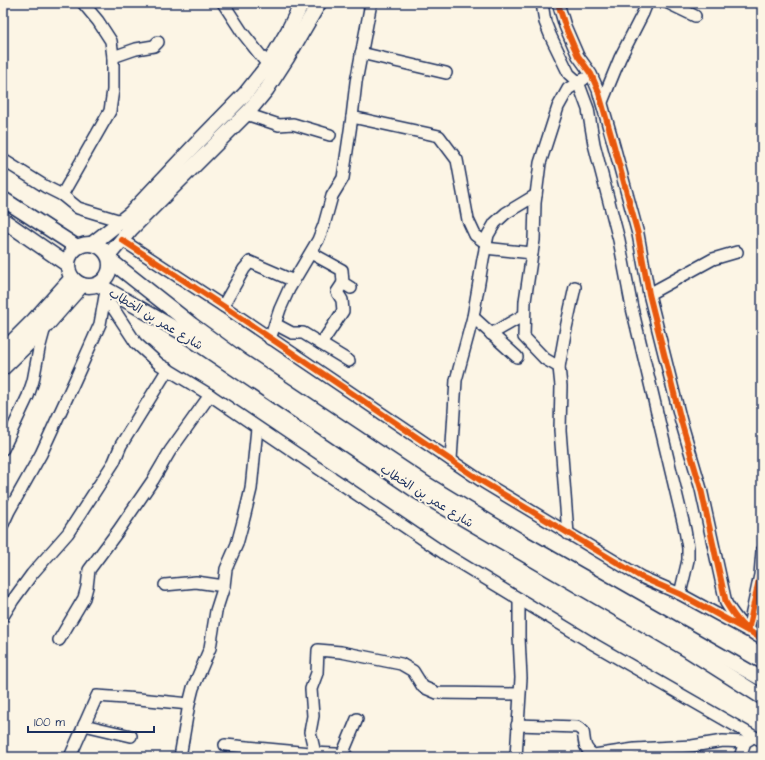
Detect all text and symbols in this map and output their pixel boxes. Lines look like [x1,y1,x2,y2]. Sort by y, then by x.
street label: شارع عمر بن الخطاب [106,285,206,354]
street label: شارع عمر بن الخطاب [377,461,477,532]
scale bar [28,708,154,734]
text: 100 m [34,714,65,731]

